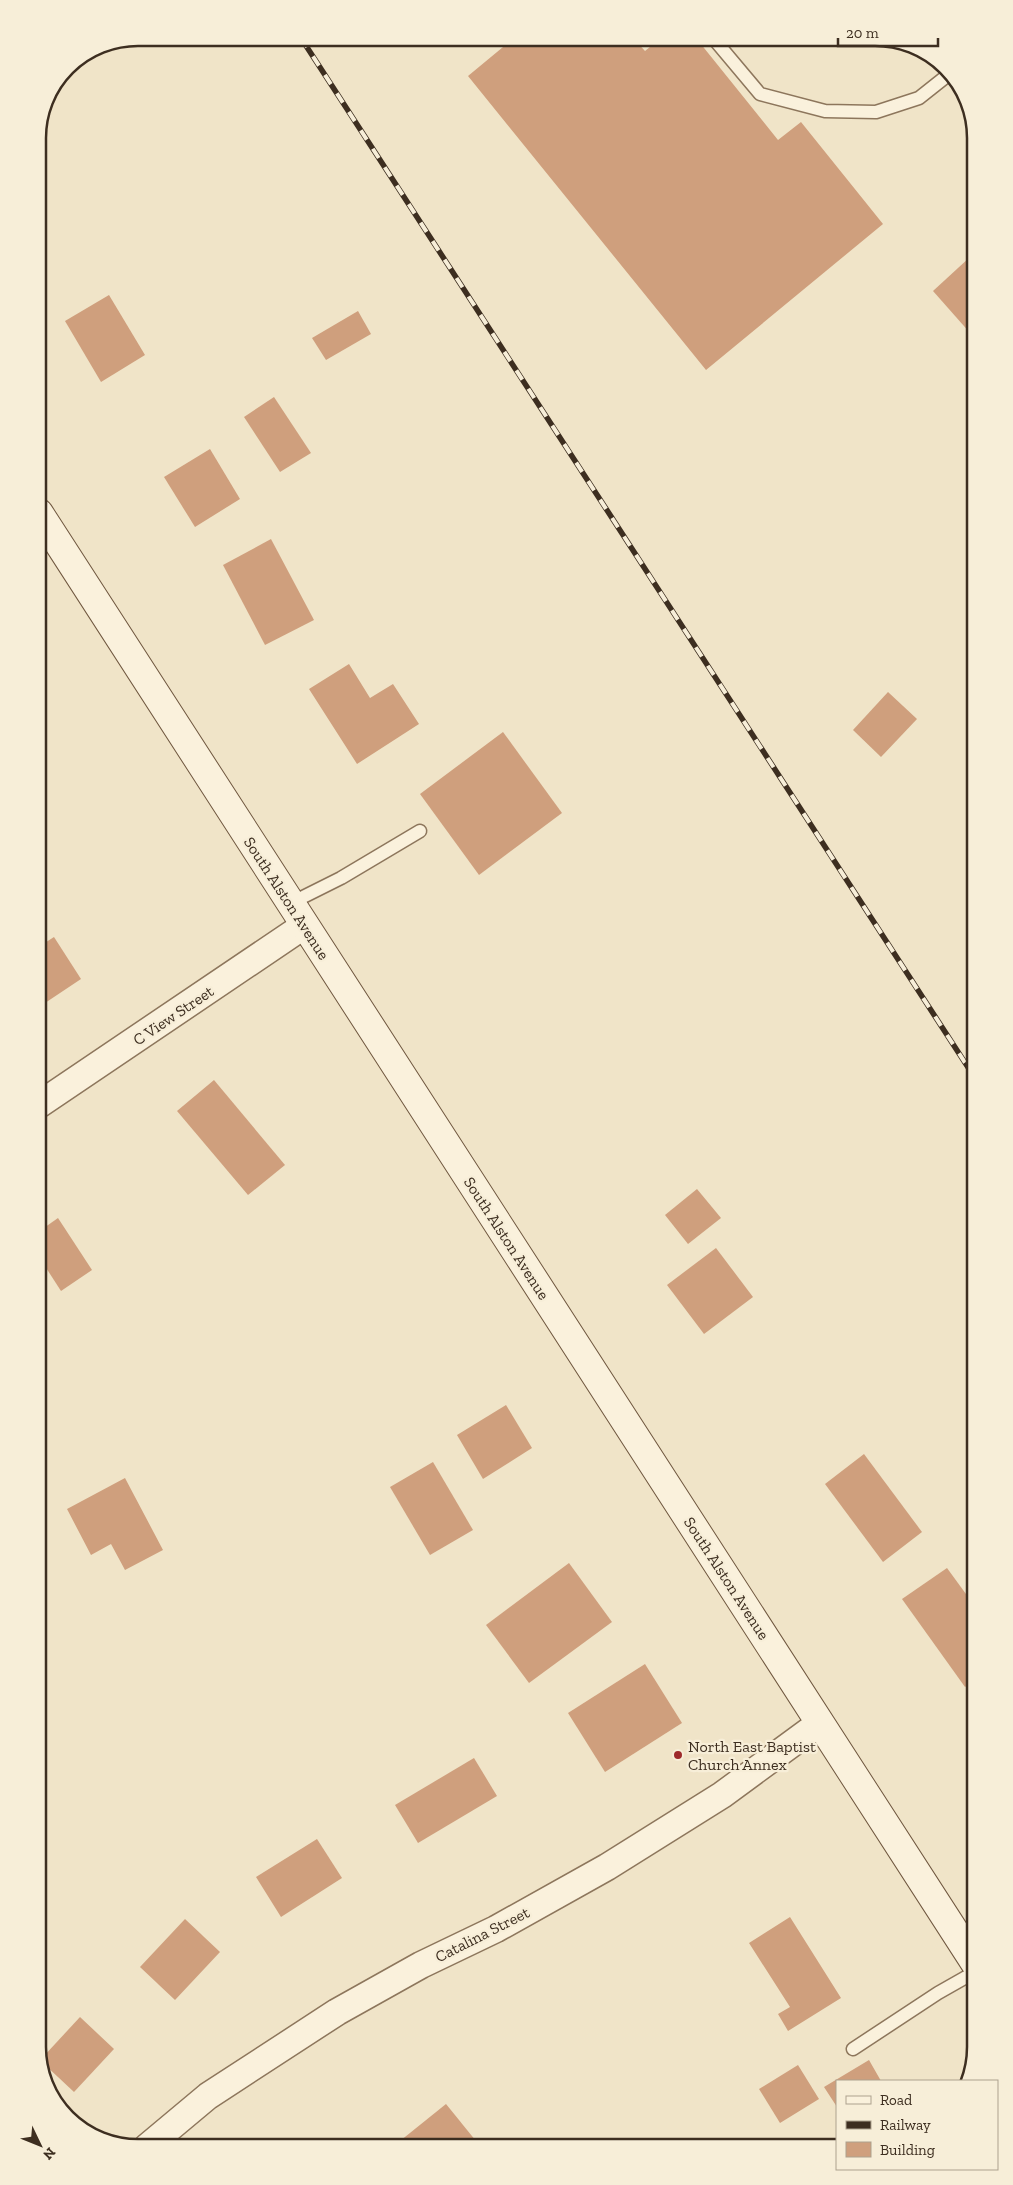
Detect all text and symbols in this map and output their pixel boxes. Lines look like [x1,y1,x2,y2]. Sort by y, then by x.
scale bar [838,15,938,47]
text: 20 m [846,24,879,42]
street label: South Alston Avenue [240,833,333,963]
street label: C View Street [129,982,217,1049]
street label: South Alston Avenue [460,1173,553,1303]
street label: South Alston Avenue [680,1513,773,1643]
place label: North East Baptist Church Annex [688,1737,816,1774]
marker: North East Baptist Church Annex [672,1749,684,1761]
street label: Catalina Street [432,1903,533,1966]
legend [836,2080,998,2170]
text: Road [880,2091,913,2109]
text: Railway [880,2116,931,2134]
north arrow [15,2120,65,2170]
text: Building [880,2141,935,2159]
text: N [39,2144,59,2163]

